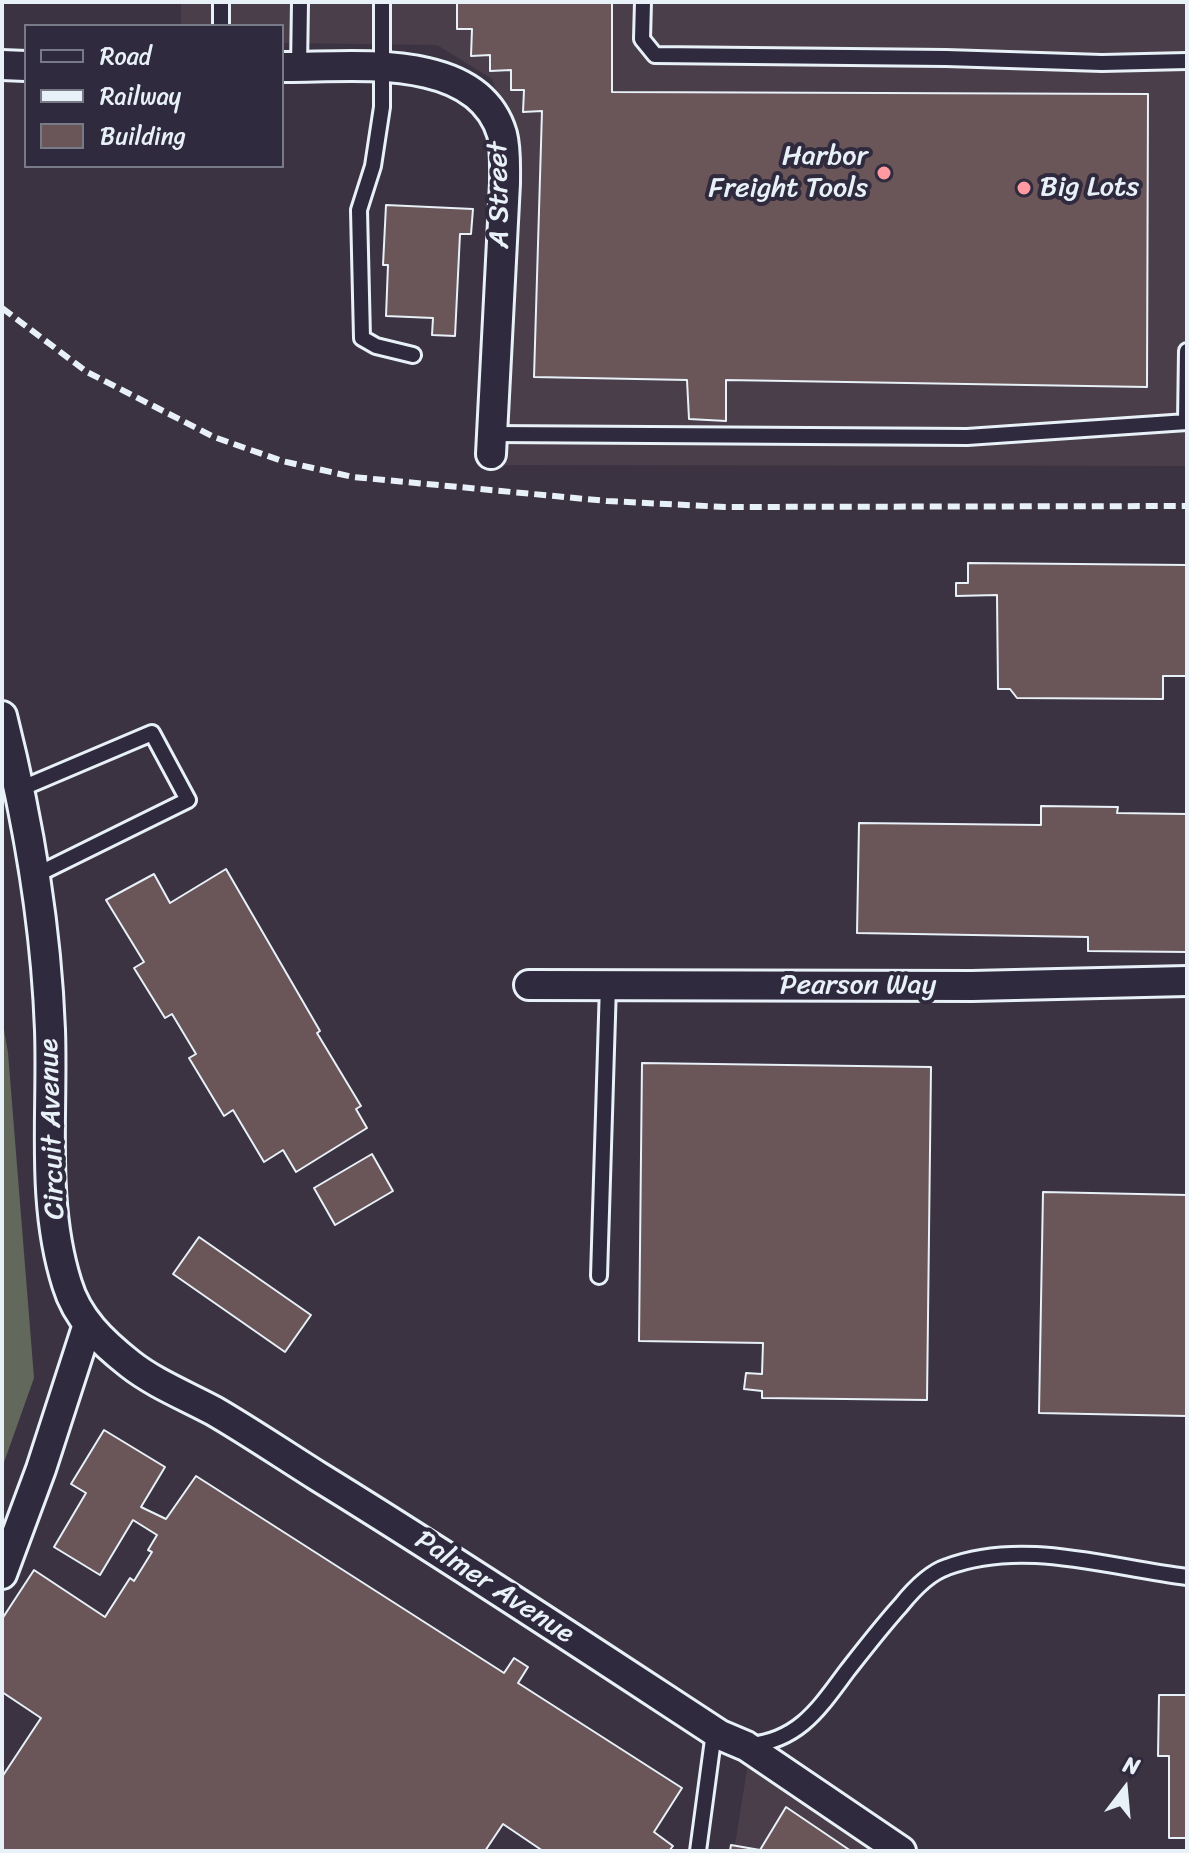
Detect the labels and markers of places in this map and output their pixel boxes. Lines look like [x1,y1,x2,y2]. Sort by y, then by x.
place label: Harbor Freight Tools [708,140,868,206]
marker: Harbor Freight Tools [875,164,893,182]
place label: Big Lots [1040,171,1139,205]
marker: Big Lots [1015,179,1033,197]

